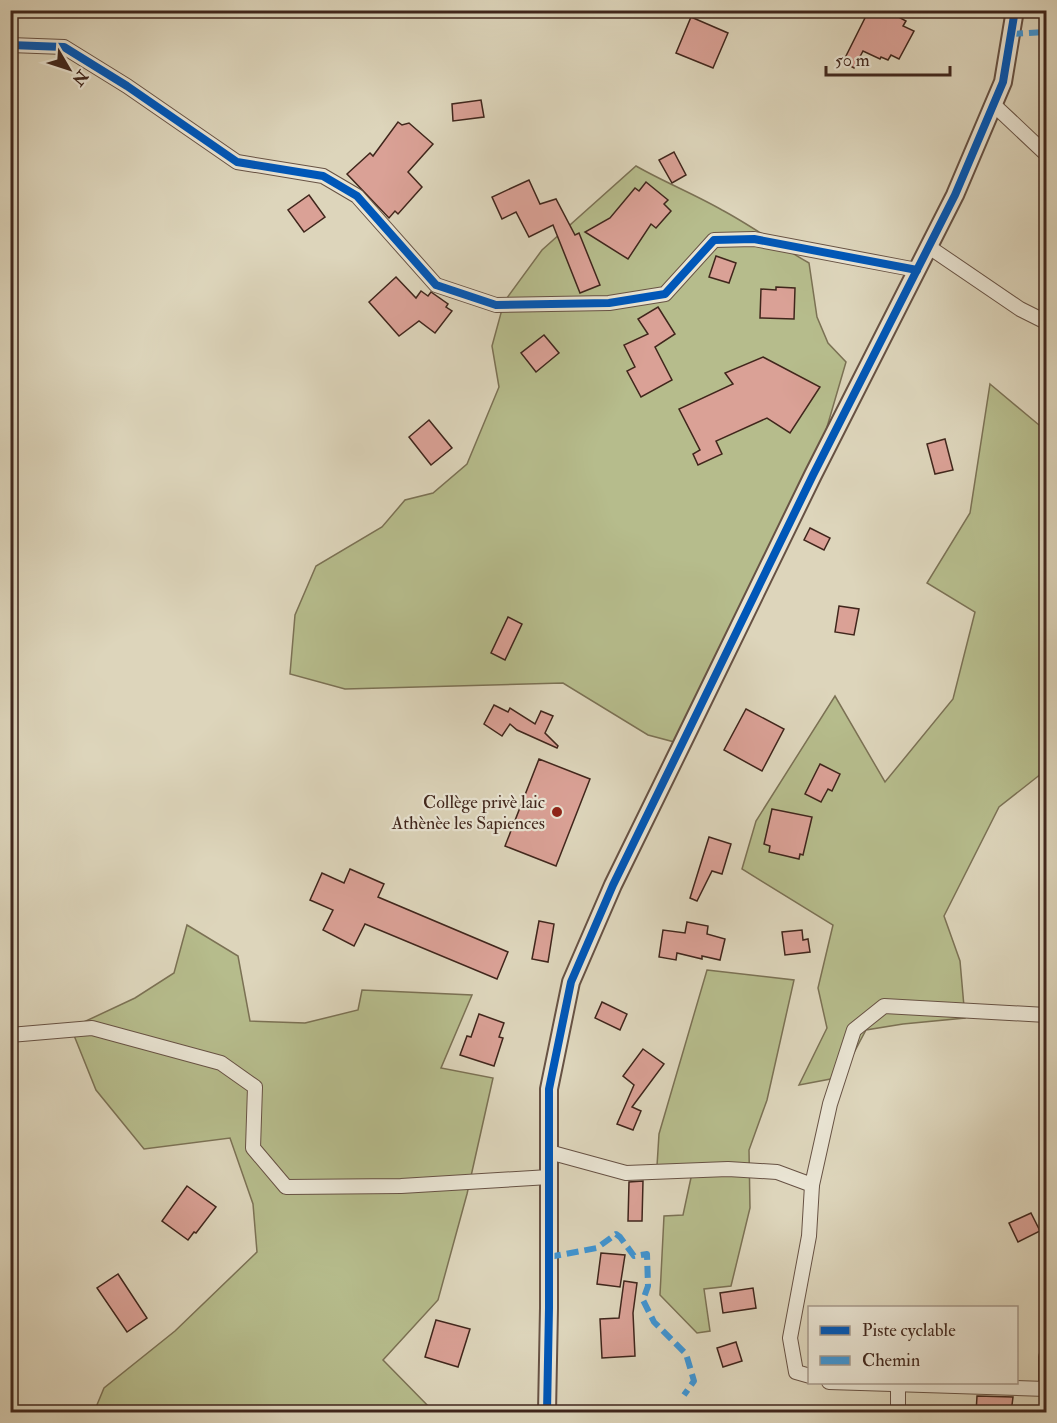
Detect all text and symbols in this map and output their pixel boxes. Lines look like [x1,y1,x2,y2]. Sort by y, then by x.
north arrow [39,39,99,99]
scale bar [826,39,950,77]
text: 50 m [835,49,870,72]
text: N [67,65,93,90]
place label: Collège privè laic Athènèe les Sapiences [391,791,545,835]
marker: Collège privè laic Athènèe les Sapiences [550,805,564,819]
legend [808,1306,1018,1384]
text: Piste cyclable [862,1319,956,1342]
text: Chemin [862,1349,920,1372]

